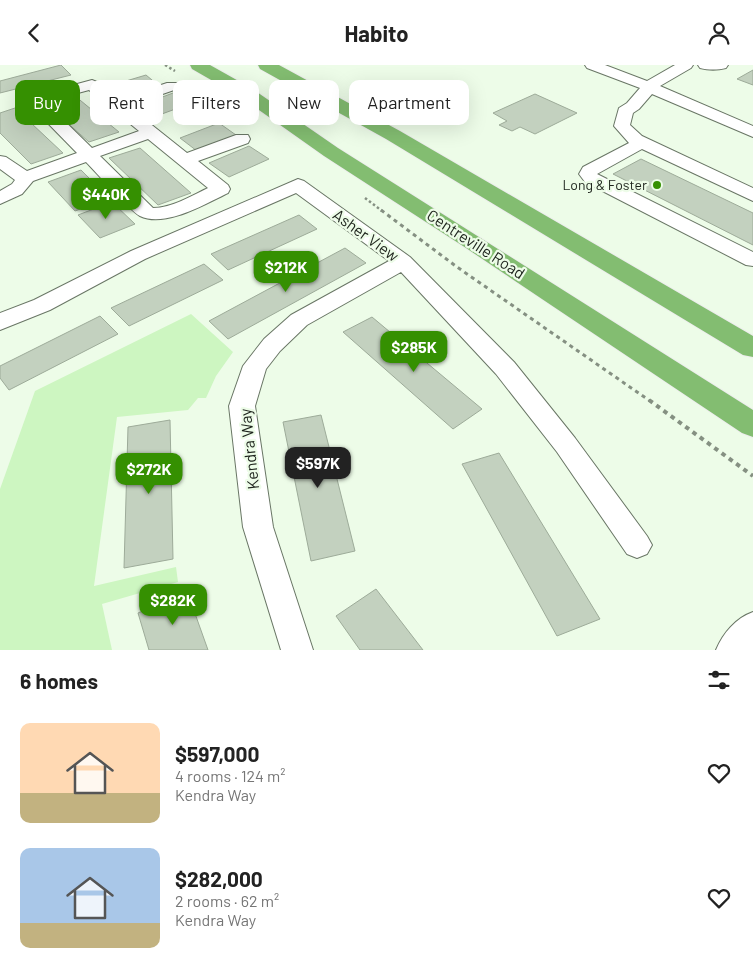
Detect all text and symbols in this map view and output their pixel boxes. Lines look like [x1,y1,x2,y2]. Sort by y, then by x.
icon: back [20,19,48,47]
icon: person [705,19,733,47]
text: Habito [345,20,408,46]
chip: Buy [15,80,80,125]
chip: Rent [90,80,163,125]
chip: Filters [173,80,259,125]
chip: New [269,80,339,125]
chip: Apartment [349,80,469,125]
place label: Long & Foster [562,176,647,193]
pin: $440K [71,177,141,220]
marker: Long & Foster [651,179,663,191]
text: $440K [82,184,130,203]
street label: Asher View [330,204,403,265]
street label: Centreville Road [424,205,529,282]
pin: $212K [251,251,321,293]
text: $212K [265,257,307,276]
pin: $285K [379,331,449,373]
text: $285K [391,337,437,356]
street label: Kendra Way [235,407,262,490]
pin: $597K [283,447,353,489]
pin: $272K [114,453,184,495]
text: $597K [296,453,340,472]
text: $272K [126,459,172,478]
pin: $282K [138,583,208,626]
text: $282K [150,590,196,609]
icon: filters [705,666,733,694]
text: 6 homes [20,668,98,693]
text: $597,000 [175,741,259,766]
icon: home [60,743,120,803]
icon: heart [705,759,733,787]
text: 4 rooms · 124 m² [175,766,286,785]
text: Kendra Way [175,785,256,804]
text: $282,000 [175,866,263,891]
icon: home [60,868,120,928]
icon: heart [705,884,733,912]
text: 2 rooms · 62 m² [175,891,279,910]
text: Kendra Way [175,910,256,929]

